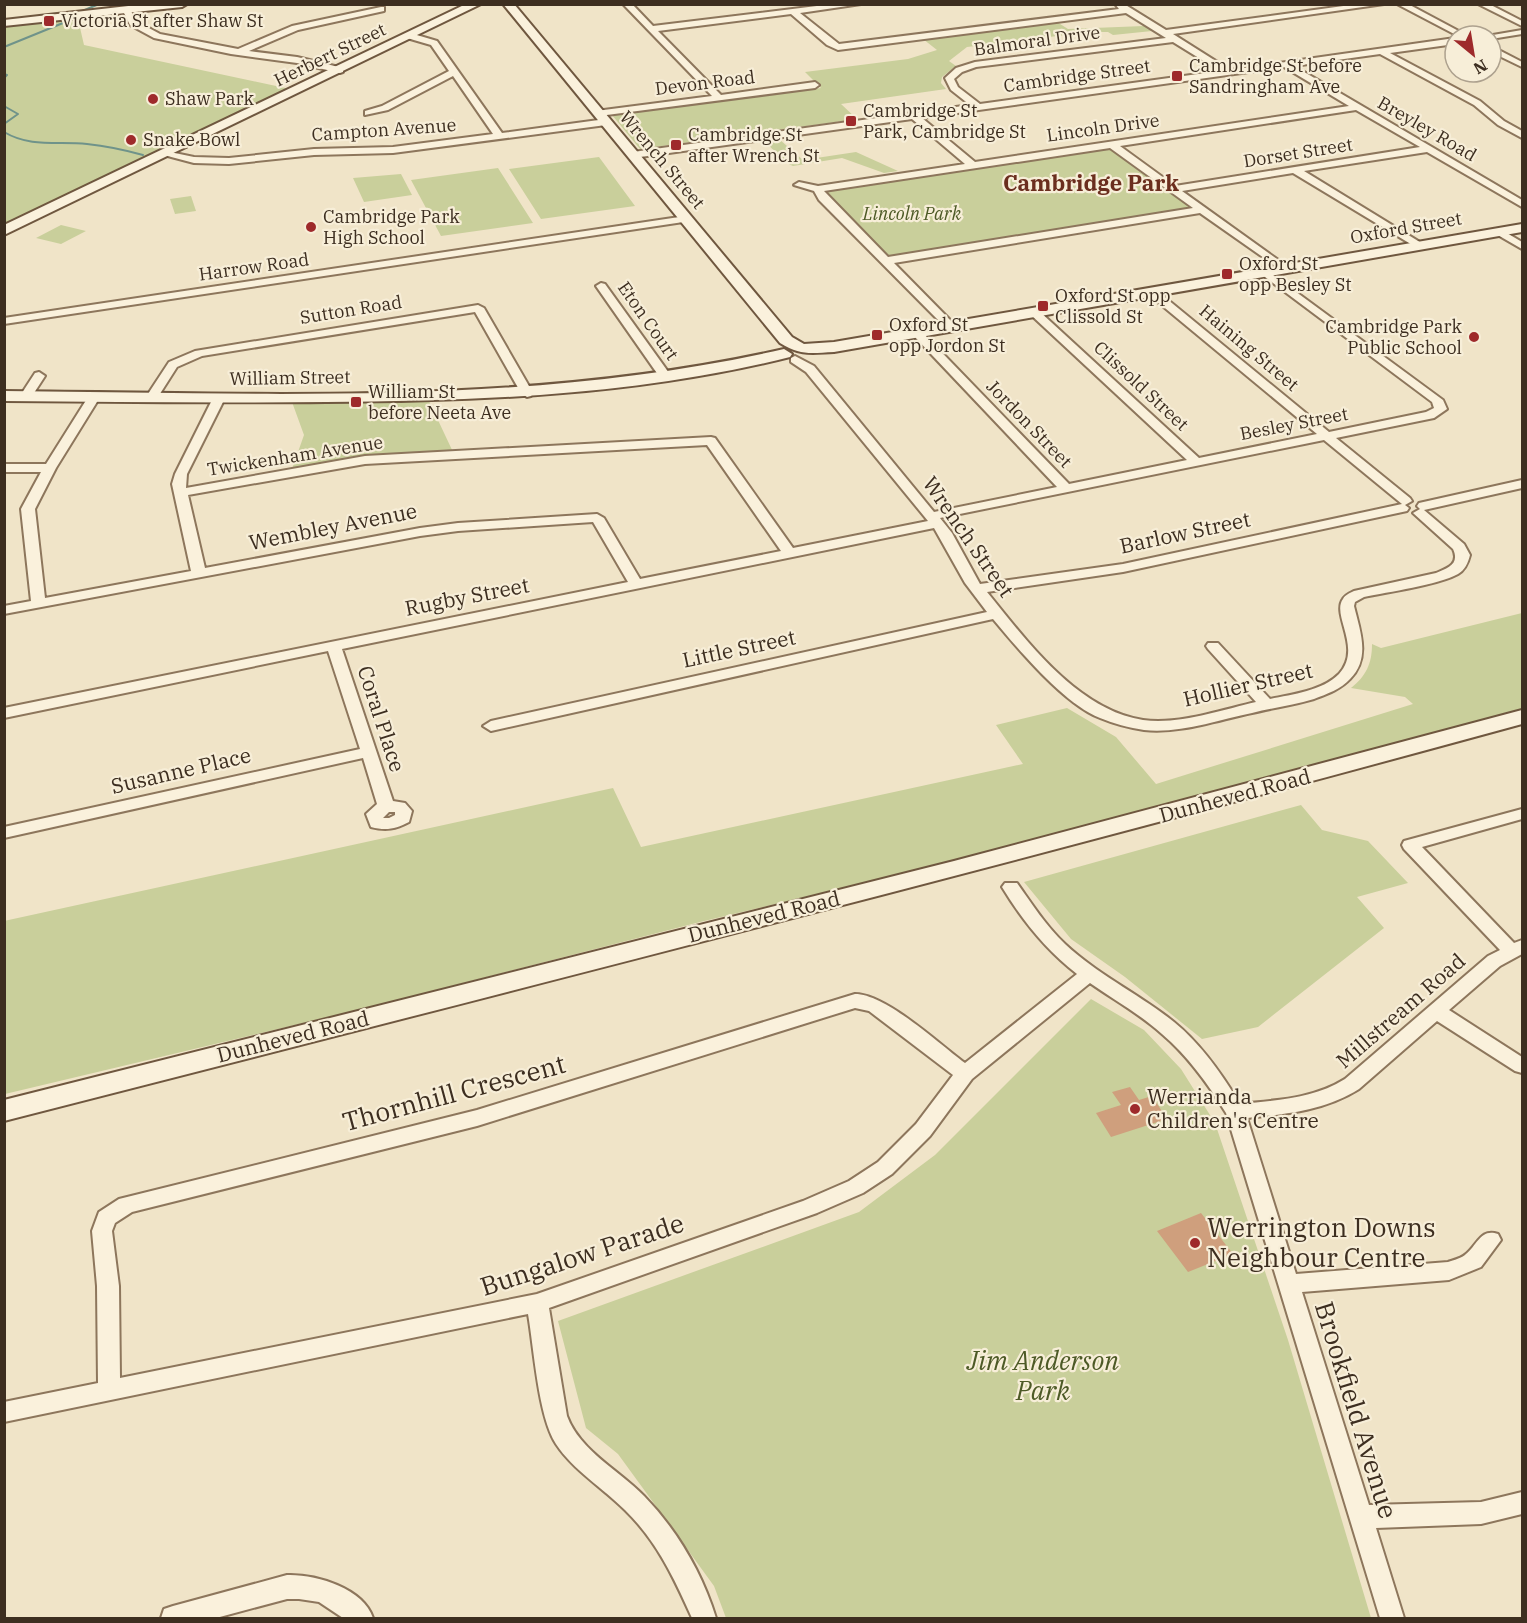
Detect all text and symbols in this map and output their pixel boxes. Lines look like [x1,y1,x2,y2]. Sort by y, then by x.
place label: Victoria St after Shaw St [61,9,263,32]
marker: Victoria St after Shaw St [42,14,56,28]
street label: Herbert Street [270,18,389,92]
street label: Balmoral Drive [972,20,1102,61]
north arrow [1443,24,1503,84]
street label: Cambridge Street [1002,54,1152,97]
place label: Cambridge St before Sandringham Ave [1189,54,1362,98]
text: N [1470,55,1491,79]
street label: Devon Road [654,65,756,100]
marker: Cambridge St before Sandringham Ave [1170,69,1184,83]
place label: Shaw Park [165,87,254,110]
street label: Breyley Road [1373,91,1481,166]
marker: Shaw Park [146,92,160,106]
place label: Cambridge St Park, Cambridge St [863,99,1026,143]
street label: Wrench Street [615,106,710,214]
street label: Lincoln Drive [1045,108,1161,147]
street label: Campton Avenue [311,113,457,146]
marker: Cambridge St Park, Cambridge St [844,114,858,128]
place label: Cambridge St after Wrench St [688,123,820,167]
place label: Snake Bowl [143,128,240,151]
marker: Snake Bowl [124,133,138,147]
street label: Dorset Street [1242,133,1354,172]
marker: Cambridge St after Wrench St [669,138,683,152]
district label: Cambridge Park [1003,168,1179,197]
park label: Lincoln Park [862,202,962,225]
place label: Cambridge Park High School [323,205,460,249]
street label: Oxford Street [1348,206,1463,249]
marker: Cambridge Park High School [304,220,318,234]
street label: Harrow Road [197,247,311,286]
place label: Oxford St opp Besley St [1239,252,1352,296]
marker: Oxford St opp Besley St [1220,267,1234,281]
street label: Eton Court [613,277,684,365]
place label: Oxford St opp Clissold St [1055,284,1171,328]
street label: Sutton Road [298,290,404,329]
marker: Oxford St opp Clissold St [1036,299,1050,313]
street label: Haining Street [1195,299,1304,396]
place label: Oxford St opp Jordon St [889,313,1005,357]
place label: Cambridge Park Public School [1325,315,1462,359]
marker: Oxford St opp Jordon St [870,328,884,342]
marker: Cambridge Park Public School [1467,330,1481,344]
street label: Clissold Street [1089,336,1194,435]
street label: William Street [229,365,351,390]
street label: Jordon Street [982,375,1077,472]
place label: William St before Neeta Ave [368,380,511,424]
marker: William St before Neeta Ave [349,395,363,409]
street label: Besley Street [1238,402,1350,445]
street label: Twickenham Avenue [205,430,384,481]
street label: Wrench Street [917,470,1021,602]
street label: Wembley Avenue [246,496,419,556]
street label: Barlow Street [1117,505,1253,560]
street label: Rugby Street [402,570,531,622]
street label: Little Street [680,622,798,674]
street label: Hollier Street [1180,656,1315,713]
street label: Coral Place [352,662,412,775]
street label: Susanne Place [108,740,254,800]
street label: Dunheved Road [1156,761,1314,829]
street label: Dunheved Road [685,884,843,948]
street label: Millstream Road [1330,946,1471,1074]
street label: Dunheved Road [214,1004,372,1068]
street label: Thornhill Crescent [338,1046,569,1138]
place label: Werrianda Children's Centre [1147,1082,1319,1134]
marker: Werrianda Children's Centre [1128,1102,1142,1116]
street label: Bungalow Parade [476,1205,688,1303]
place label: Werrington Downs Neighbour Centre [1207,1210,1436,1274]
marker: Werrington Downs Neighbour Centre [1188,1236,1202,1250]
street label: Brookfield Avenue [1308,1297,1406,1522]
park label: Jim Anderson Park [966,1343,1119,1407]

